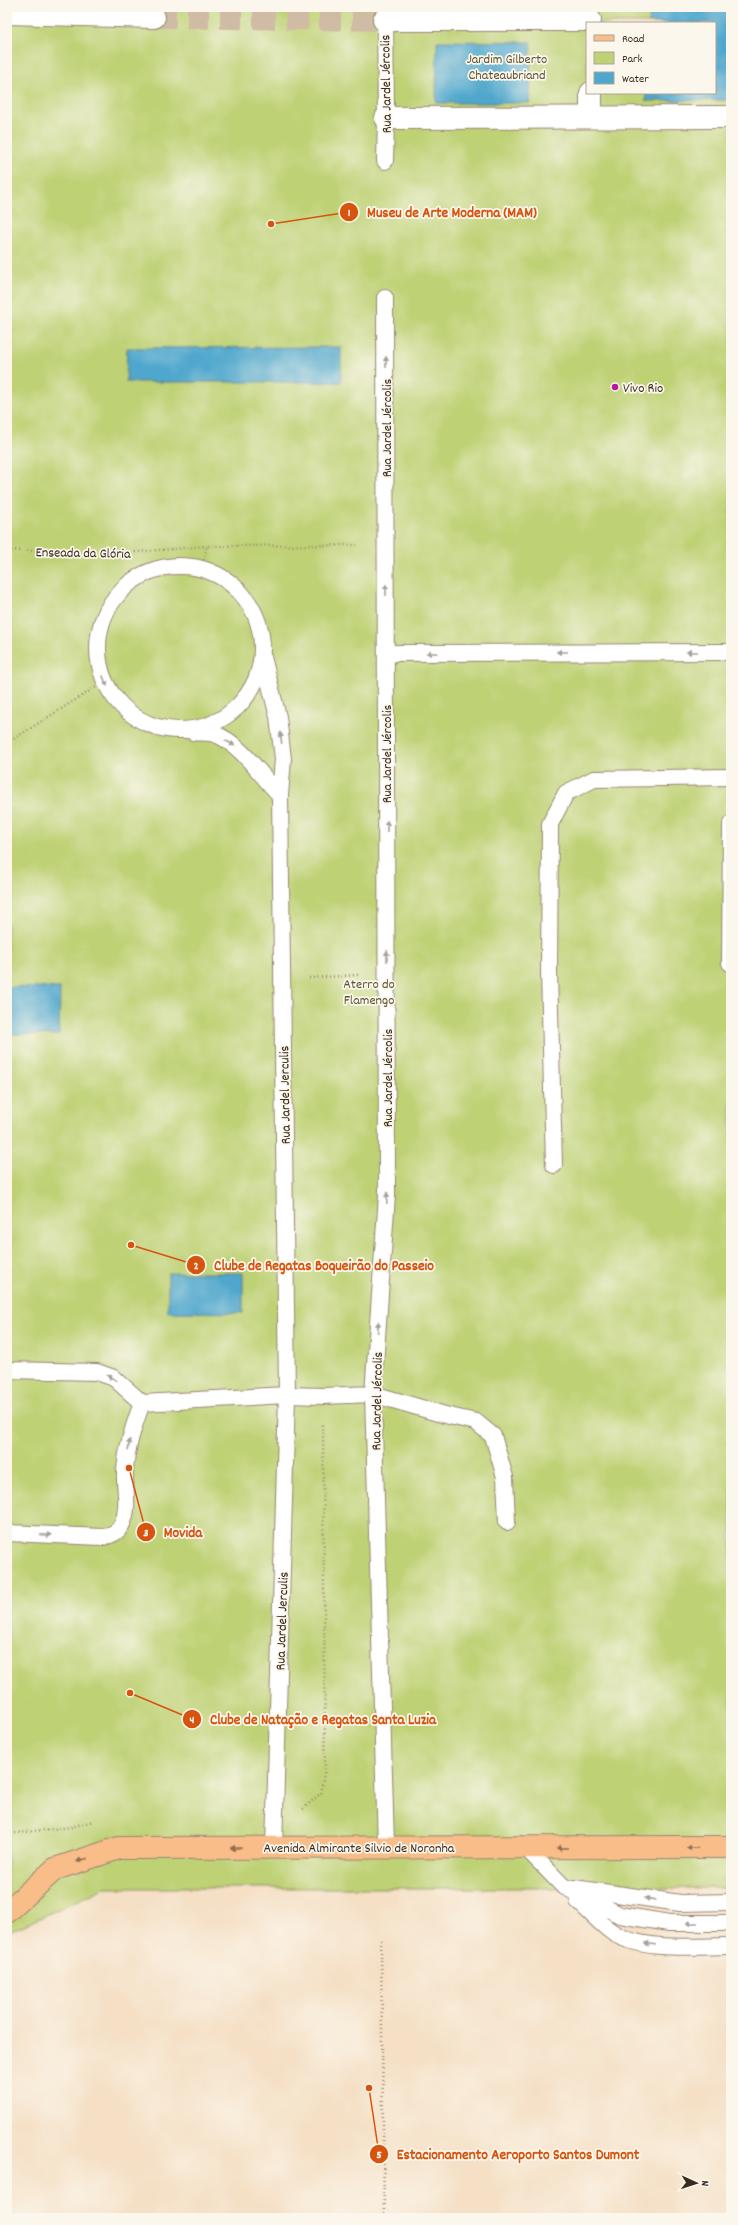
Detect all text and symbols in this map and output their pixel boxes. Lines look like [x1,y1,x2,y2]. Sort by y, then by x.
legend [586,22,716,94]
text: Road [622,31,644,48]
street label: Rua Jardel Jércolis [376,34,398,133]
park label: Jardim Gilberto Chateaubriand [467,50,547,86]
text: Park [622,51,643,68]
text: Water [622,71,649,88]
callout: Museu de Arte Moderna (MAM) [339,198,545,225]
text: Museu de Arte Moderna (MAM) [367,203,537,225]
text: 1 [348,205,351,222]
one-way arrow [383,355,389,368]
street label: Rua Jardel Jércolis [378,379,398,477]
place label: Vivo Rio [623,379,663,399]
marker: Vivo Rio [610,382,620,392]
street label: Enseada da Glória [35,543,131,565]
one-way arrow [383,583,389,596]
one-way arrow [555,649,568,655]
one-way arrow [685,649,698,655]
one-way arrow [425,650,438,656]
one-way arrow [102,675,108,687]
street label: Rua Jardel Jércolis [378,705,398,803]
one-way arrow [278,732,284,745]
one-way arrow [224,740,236,747]
one-way arrow [384,819,390,832]
one-way arrow [384,949,390,962]
park label: Aterro do Flamengo [343,975,395,1011]
street label: Rua Jardel Jércolis [379,1029,399,1127]
street label: Rua Jardel Jerculis [275,1045,297,1144]
one-way arrow [383,1192,390,1204]
callout: Clube de Regatas Boqueirão do Passeio [186,1251,441,1278]
text: Clube de Regatas Boqueirão do Passeio [214,1256,434,1278]
text: 2 [193,1258,199,1275]
one-way arrow [374,1321,381,1333]
street label: Rua Jardel Jércolis [367,1351,389,1451]
one-way arrow [106,1375,118,1382]
one-way arrow [126,1439,132,1451]
callout: Movida [136,1518,210,1545]
text: Movida [164,1523,203,1545]
text: 3 [143,1525,149,1542]
one-way arrow [40,1531,52,1538]
street label: Rua Jardel Jerculis [271,1571,295,1671]
callout: Clube de Natação e Regatas Santa Luzia [182,1705,444,1732]
text: Clube de Natação e Regatas Santa Luzia [210,1710,437,1732]
text: 4 [190,1712,195,1729]
street label: Avenida Almirante Silvio de Noronha [264,1839,455,1859]
one-way arrow [686,1844,698,1851]
one-way arrow [229,1845,242,1851]
one-way arrow [555,1845,568,1851]
one-way arrow [76,1857,88,1863]
one-way arrow [644,1895,656,1901]
one-way arrow [685,1920,698,1926]
one-way arrow [644,1941,656,1947]
callout: Estacionamento Aeroporto Santos Dumont [369,2140,648,2167]
text: Estacionamento Aeroporto Santos Dumont [397,2145,640,2167]
text: 5 [376,2147,382,2164]
north arrow [676,2163,716,2203]
text: N [696,2180,712,2187]

